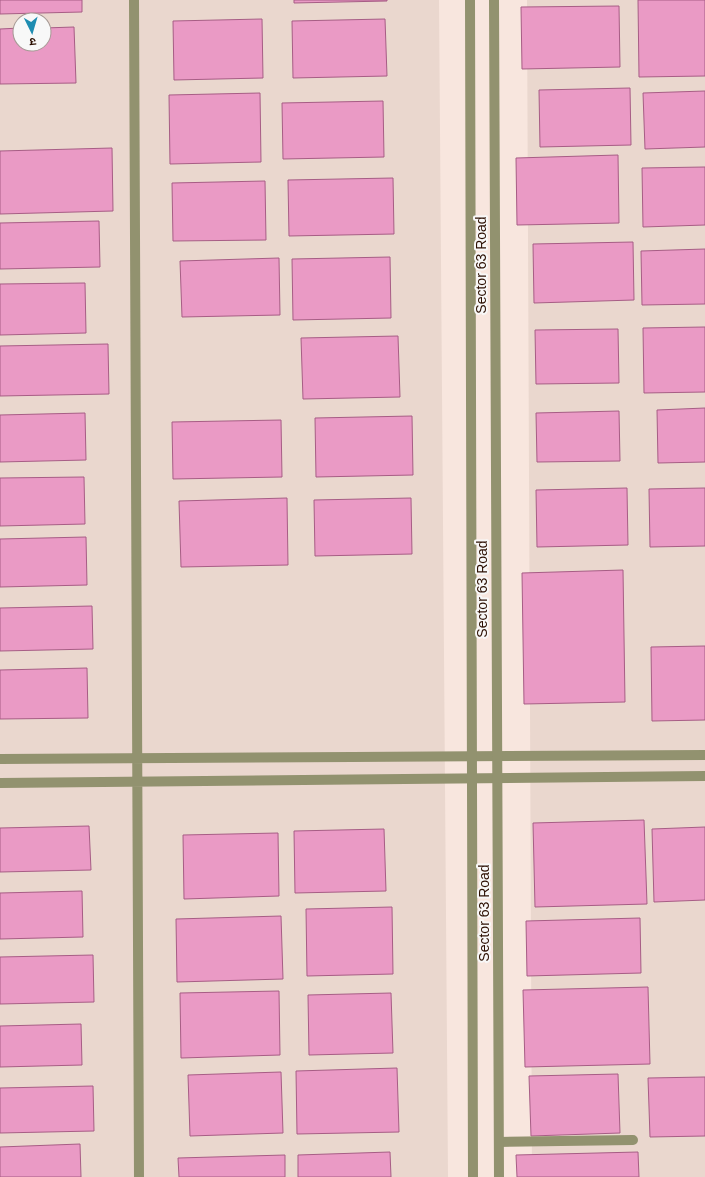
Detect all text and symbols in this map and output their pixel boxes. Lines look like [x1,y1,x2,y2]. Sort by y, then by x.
north arrow [12,12,52,52]
text: उ [29,36,37,48]
street label: Sector 63 Road [473,216,489,314]
street label: Sector 63 Road [474,540,490,638]
street label: Sector 63 Road [476,864,492,962]

